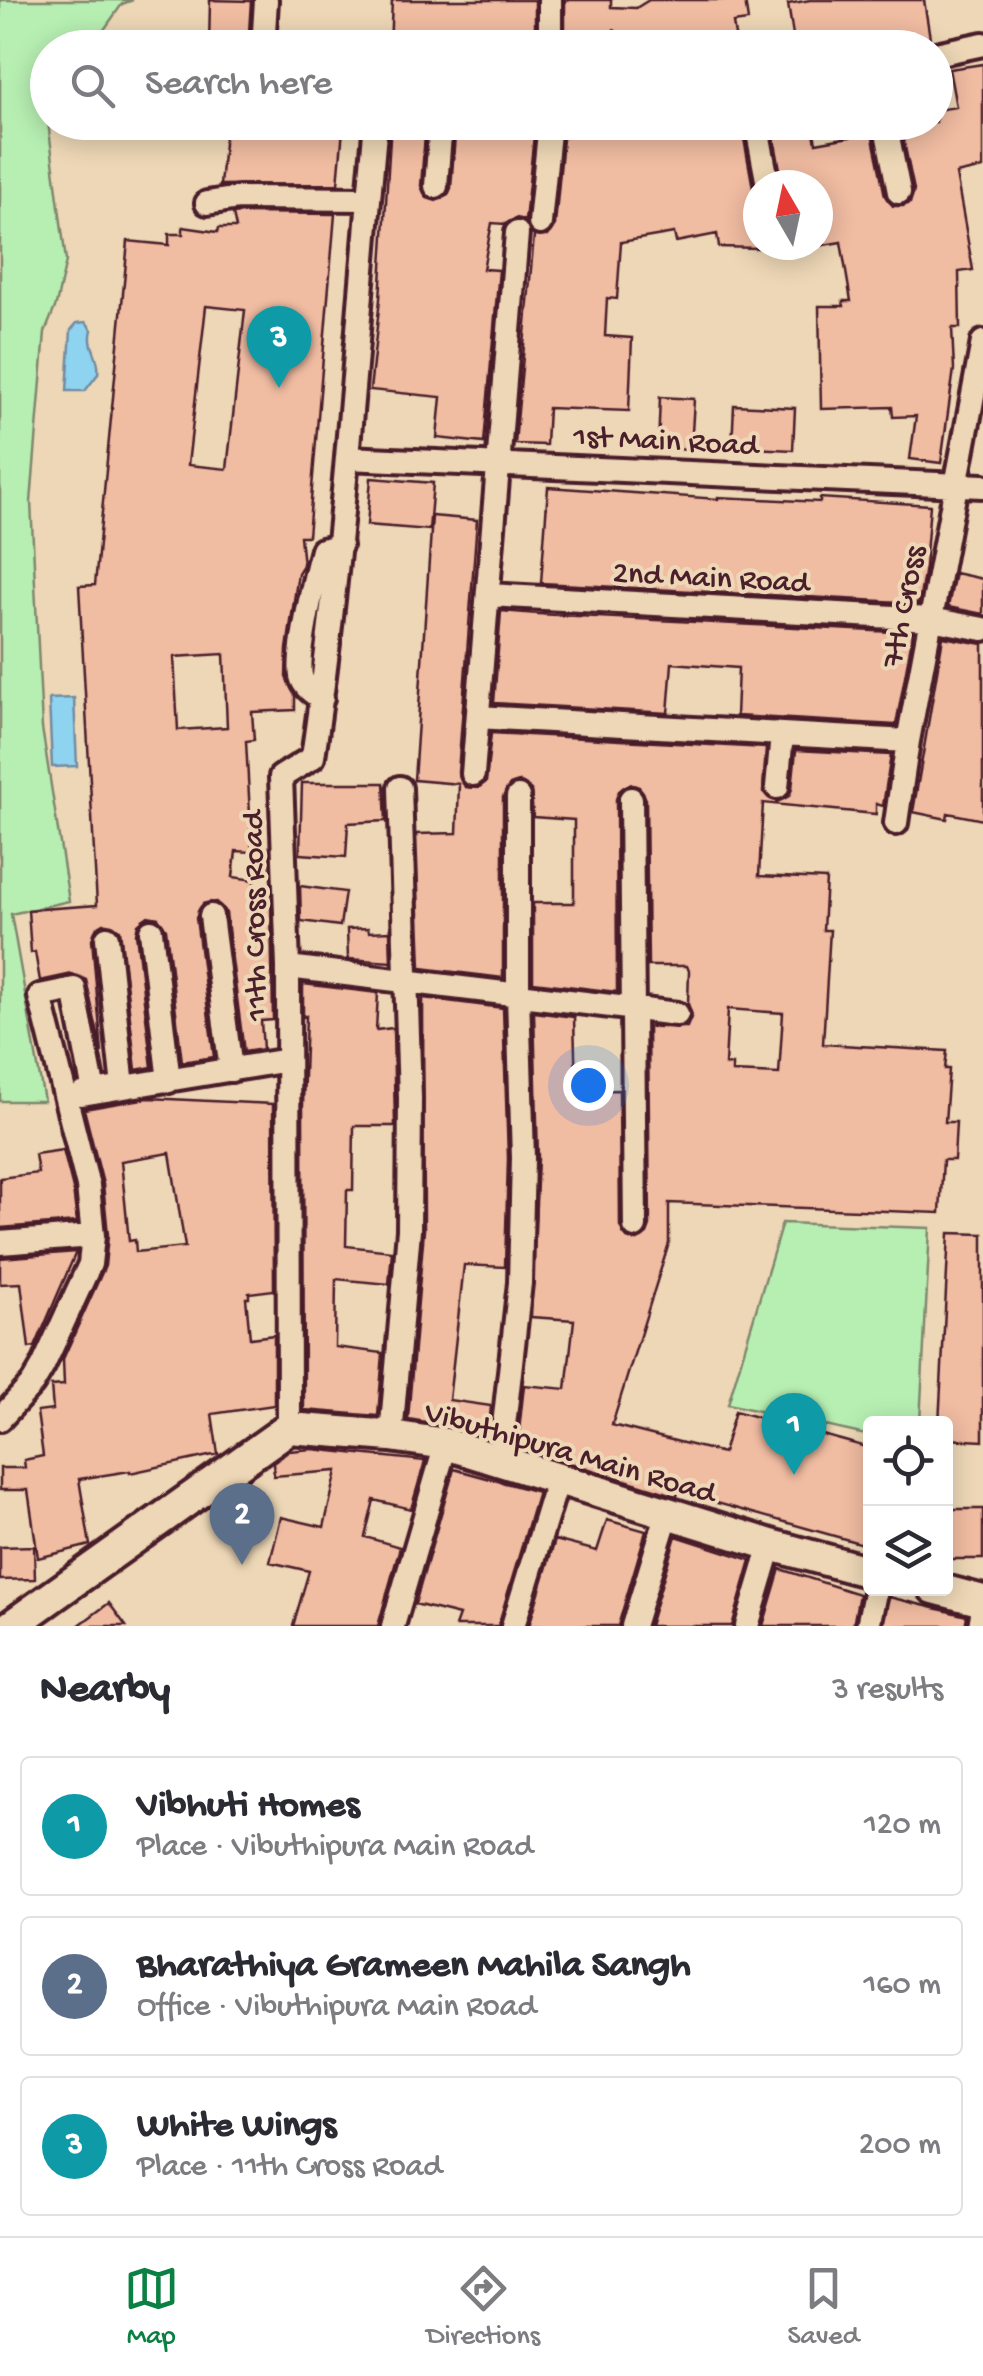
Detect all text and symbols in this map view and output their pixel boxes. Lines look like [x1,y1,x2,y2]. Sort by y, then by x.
search box [30,30,953,140]
icon: search [65,58,120,113]
text: Search here [145,63,332,107]
north arrow [743,170,833,260]
pin: 3 [246,306,312,388]
street label: 1st Main Road [571,419,761,467]
street label: 7th Cross [875,542,937,672]
street label: 2nd Main Road [611,556,812,604]
street label: 11th Cross Road [236,808,278,1022]
your location [563,1060,614,1111]
pin: 1 [762,1392,826,1475]
street label: Vibuthipura Main Road [419,1395,722,1515]
map controls [863,1416,953,1596]
button: locate [863,1416,953,1506]
pin: 2 [210,1482,274,1565]
button: layers [863,1506,953,1596]
text: Nearby [40,1667,170,1716]
text: 3 results [832,1672,943,1710]
text: Vibhuti Homes [137,1785,359,1829]
text: 1 [68,1807,81,1845]
text: 120 m [864,1807,941,1845]
text: Place · Vibuthipura Main Road [137,1829,533,1867]
text: Bharathiya Grameen Mahila Sangh [137,1945,691,1989]
text: 2 [67,1967,82,2005]
text: 160 m [863,1967,941,2005]
text: Office · Vibuthipura Main Road [137,1989,536,2027]
text: White Wings [137,2105,336,2149]
text: 3 [66,2127,83,2165]
text: 200 m [859,2127,941,2165]
text: Place · 11th Cross Road [137,2149,442,2187]
tab: Map [124,2261,179,2354]
tab: Directions [426,2261,540,2354]
tab: Saved [787,2261,859,2354]

